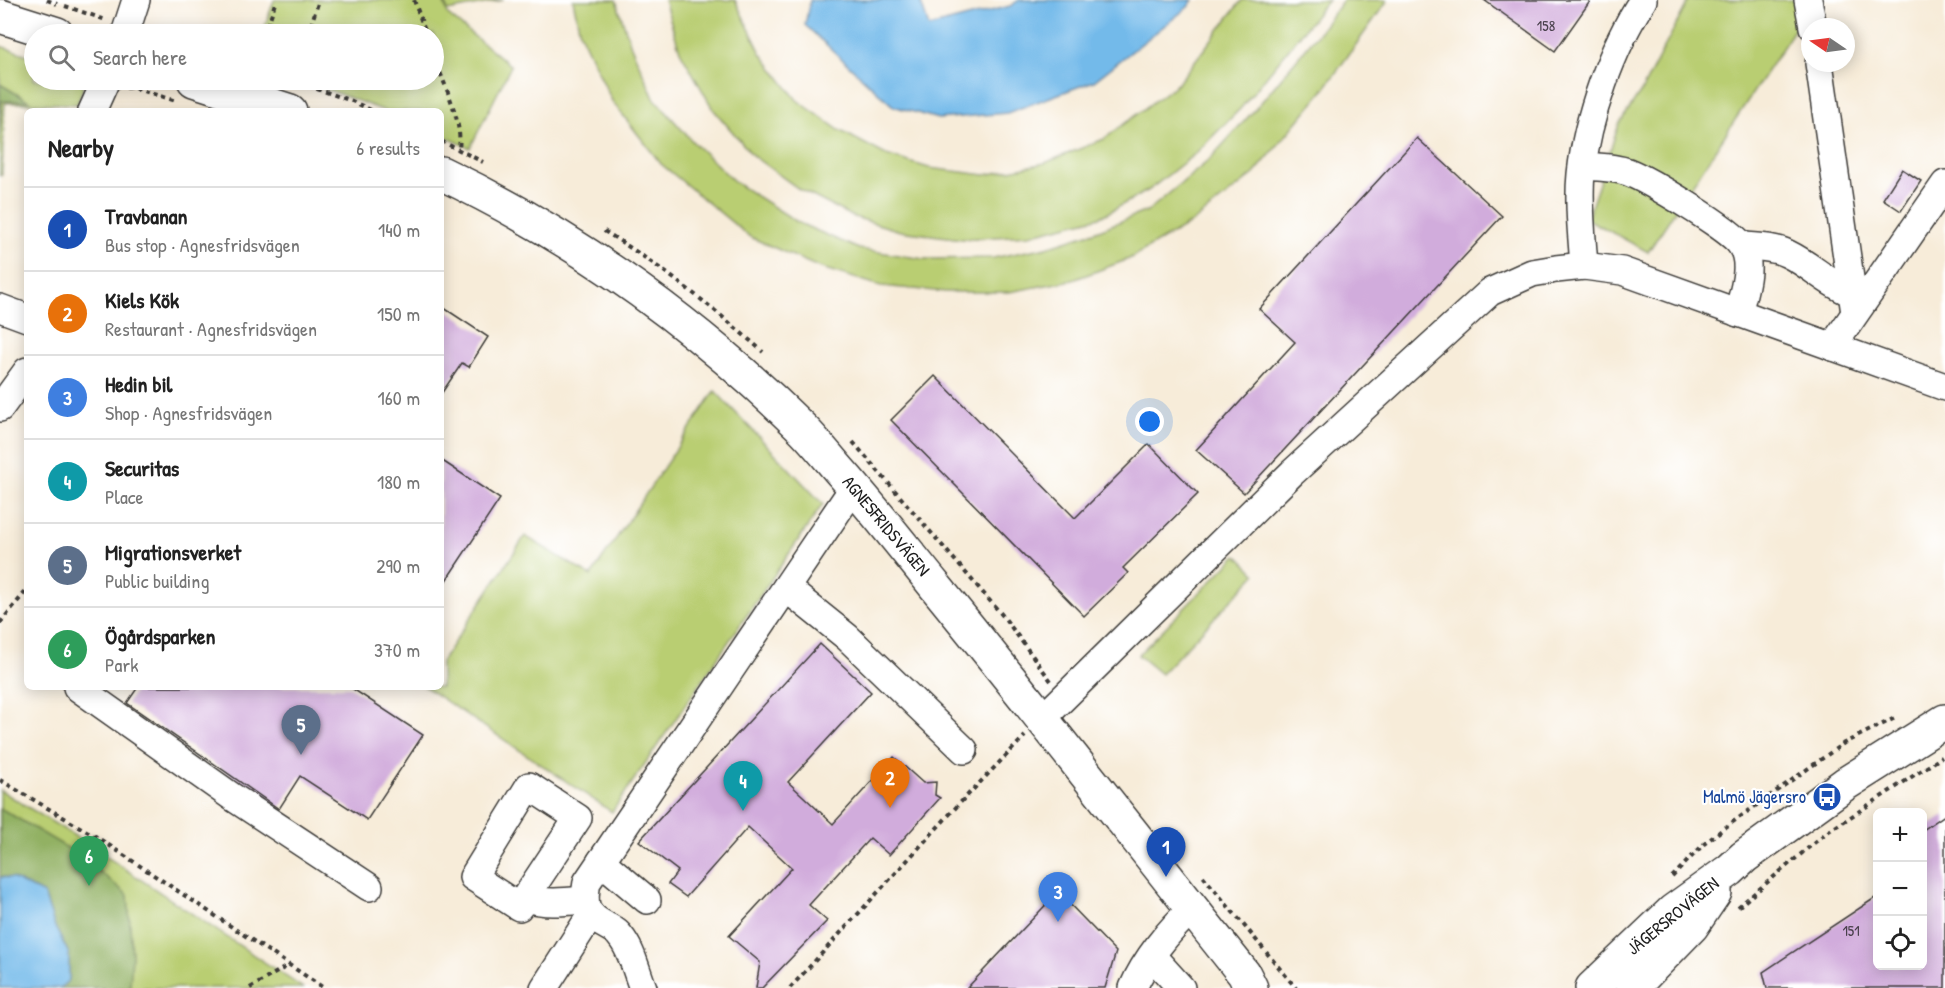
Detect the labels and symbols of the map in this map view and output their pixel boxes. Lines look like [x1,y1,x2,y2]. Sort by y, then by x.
house number: 158 [1537,15,1555,36]
north arrow [1801,18,1855,72]
your location [1135,407,1164,436]
street label: AGNESFRIDSVÄGEN [837,470,936,581]
pin: 5 [282,706,320,755]
pin: 2 [870,758,910,808]
pin: 4 [724,762,762,811]
bus stop icon: Malmö Jägersro [1811,781,1843,813]
place label: Malmö Jägersro [1703,784,1806,809]
pin: 1 [1146,828,1186,877]
pin: 6 [70,836,109,886]
street label: JÄGERSROVÄGEN [1621,871,1724,960]
pin: 3 [1038,872,1078,922]
house number: 151 [1842,920,1860,941]

